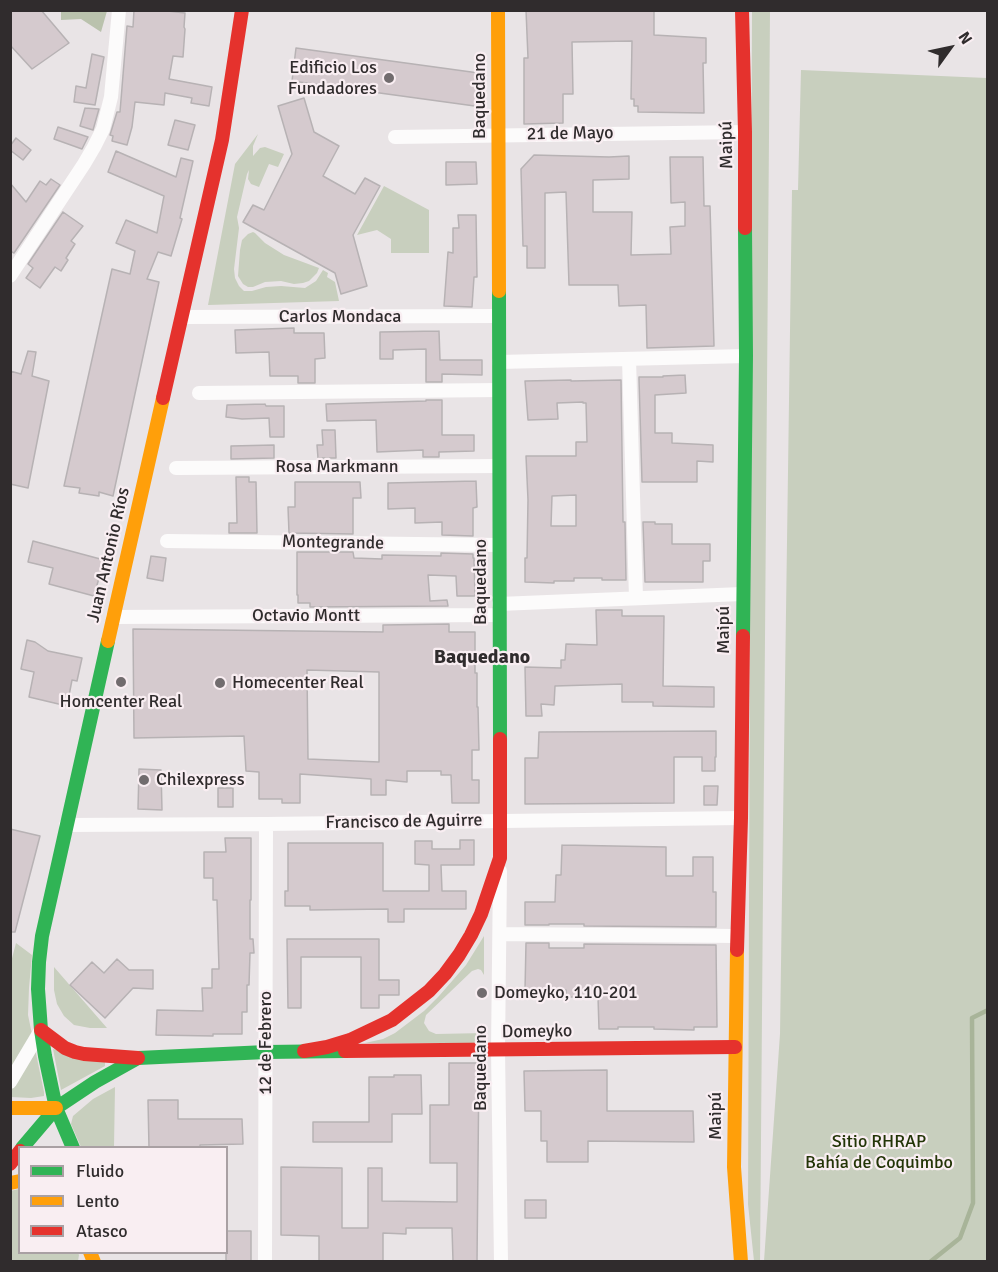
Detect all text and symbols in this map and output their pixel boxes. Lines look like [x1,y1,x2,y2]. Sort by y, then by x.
north arrow [920,18,980,78]
text: N [954,28,977,48]
street label: Baquedano [469,53,491,139]
place label: Edificio Los Fundadores [288,57,377,100]
marker: Edificio Los Fundadores [382,71,396,85]
street label: Maipú [716,121,738,169]
street label: 21 de Mayo [526,122,614,146]
street label: Carlos Mondaca [279,306,401,328]
street label: Rosa Markmann [275,456,399,478]
street label: Juan Antonio Ríos [83,485,135,625]
street label: Montegrande [282,531,384,555]
street label: Baquedano [470,539,492,625]
street label: Octavio Montt [252,605,360,627]
street label: Maipú [713,606,735,654]
district label: Baquedano [434,646,530,670]
place label: Homecenter Real [232,672,364,694]
marker: Homcenter Real [114,675,128,689]
marker: Homecenter Real [213,676,227,690]
place label: Homcenter Real [60,691,182,713]
place label: Chilexpress [156,769,245,791]
marker: Chilexpress [137,773,151,787]
street label: Francisco de Aguirre [325,810,483,834]
place label: Domeyko, 110-201 [494,982,638,1004]
marker: Domeyko, 110-201 [475,986,489,1000]
street label: 12 de Febrero [255,991,277,1095]
street label: Domeyko [502,1021,572,1043]
street label: Baquedano [470,1025,492,1111]
street label: Maipú [705,1092,727,1140]
park label: Sitio RHRAP Bahía de Coquimbo [805,1131,953,1174]
legend [18,1146,228,1254]
text: Fluido [76,1160,124,1182]
text: Lento [76,1190,119,1212]
text: Atasco [76,1220,128,1242]

